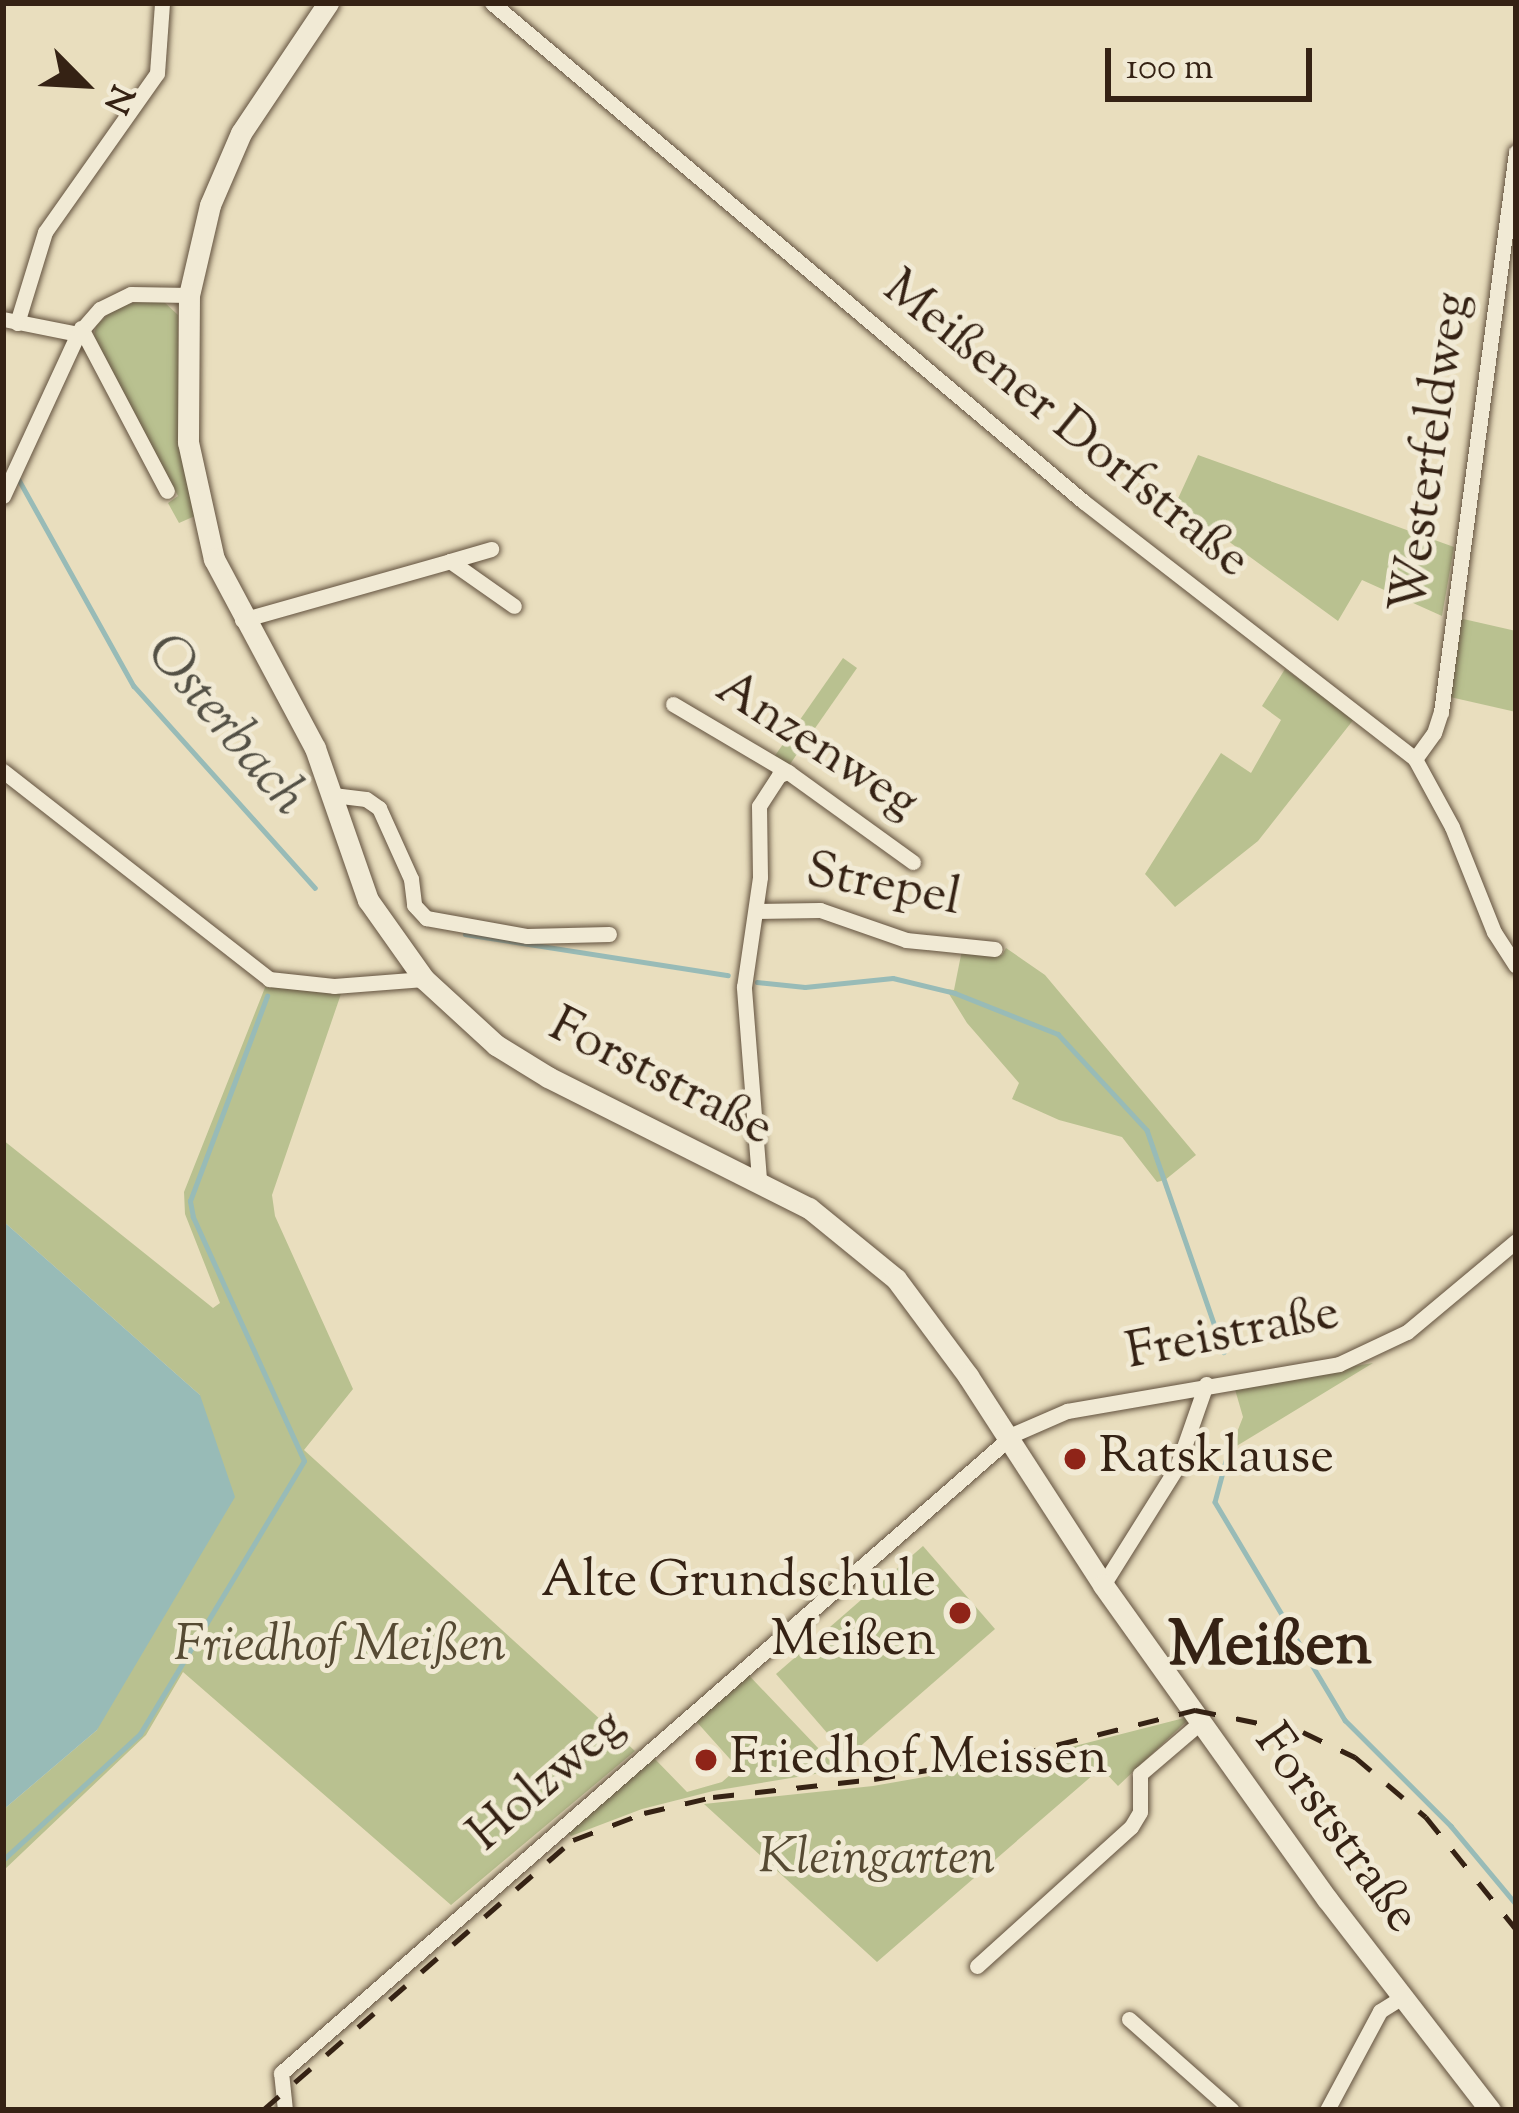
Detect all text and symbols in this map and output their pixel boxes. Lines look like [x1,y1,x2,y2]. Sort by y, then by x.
north arrow [24,24,144,144]
scale bar [1111,24,1318,98]
text: 100 m [1126,43,1213,95]
text: N [90,77,144,120]
street label: Meißener Dorfstraße [869,259,1261,593]
street label: Westerfeldweg [1380,289,1486,617]
water label: Osterbach [131,622,319,830]
street label: Anzenweg [703,659,929,835]
street label: Strepel [800,842,966,932]
street label: Forststraße [538,997,782,1161]
street label: Freistraße [1121,1284,1345,1386]
place label: Ratsklause [1099,1428,1334,1490]
marker: Ratsklause [1062,1446,1088,1472]
place label: Alte Grundschule Meißen [541,1553,936,1673]
marker: Alte Grundschule Meißen [947,1600,973,1626]
district label: Meißen [1168,1610,1372,1686]
park label: Friedhof Meißen [174,1616,506,1678]
street label: Holzweg [457,1698,639,1866]
street label: Forststraße [1239,1714,1431,1946]
place label: Friedhof Meissen [730,1729,1108,1791]
marker: Friedhof Meissen [693,1747,719,1773]
park label: Kleingarten [759,1829,995,1891]

